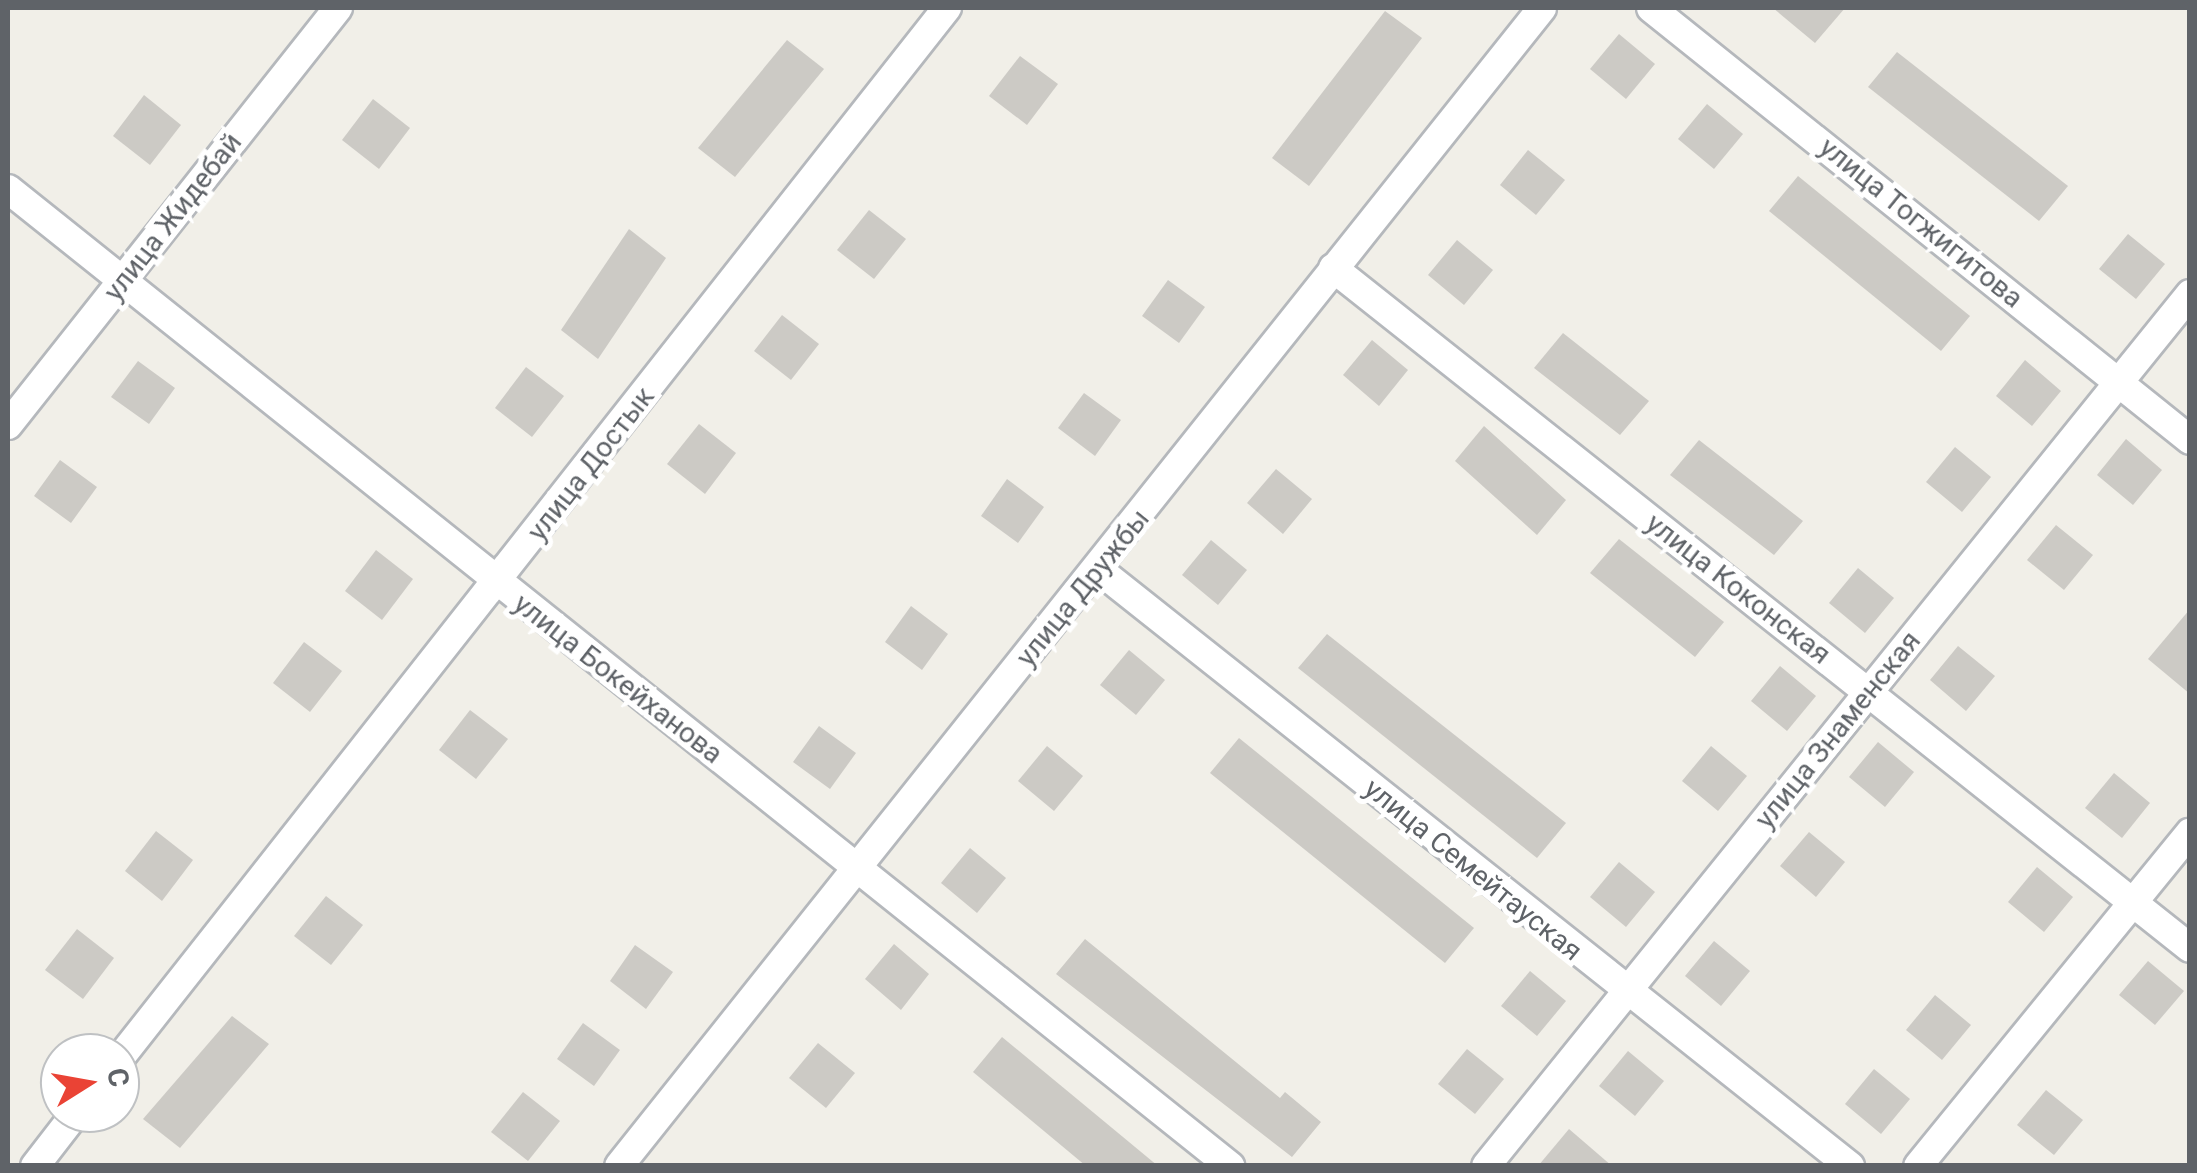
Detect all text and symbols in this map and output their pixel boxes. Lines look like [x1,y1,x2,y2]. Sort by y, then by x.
street label: улица Жидебай [97,126,249,308]
street label: улица Тогжигитова [1812,130,2030,316]
street label: улица Достык [521,380,661,548]
street label: улица Дружбы [1009,503,1157,673]
street label: улица Коконская [1639,507,1837,671]
street label: улица Бокейханова [507,587,729,771]
street label: улица Знаменская [1748,625,1928,835]
street label: улица Семейтауская [1357,772,1589,968]
north arrow [40,1033,140,1133]
text: С [100,1065,136,1090]

